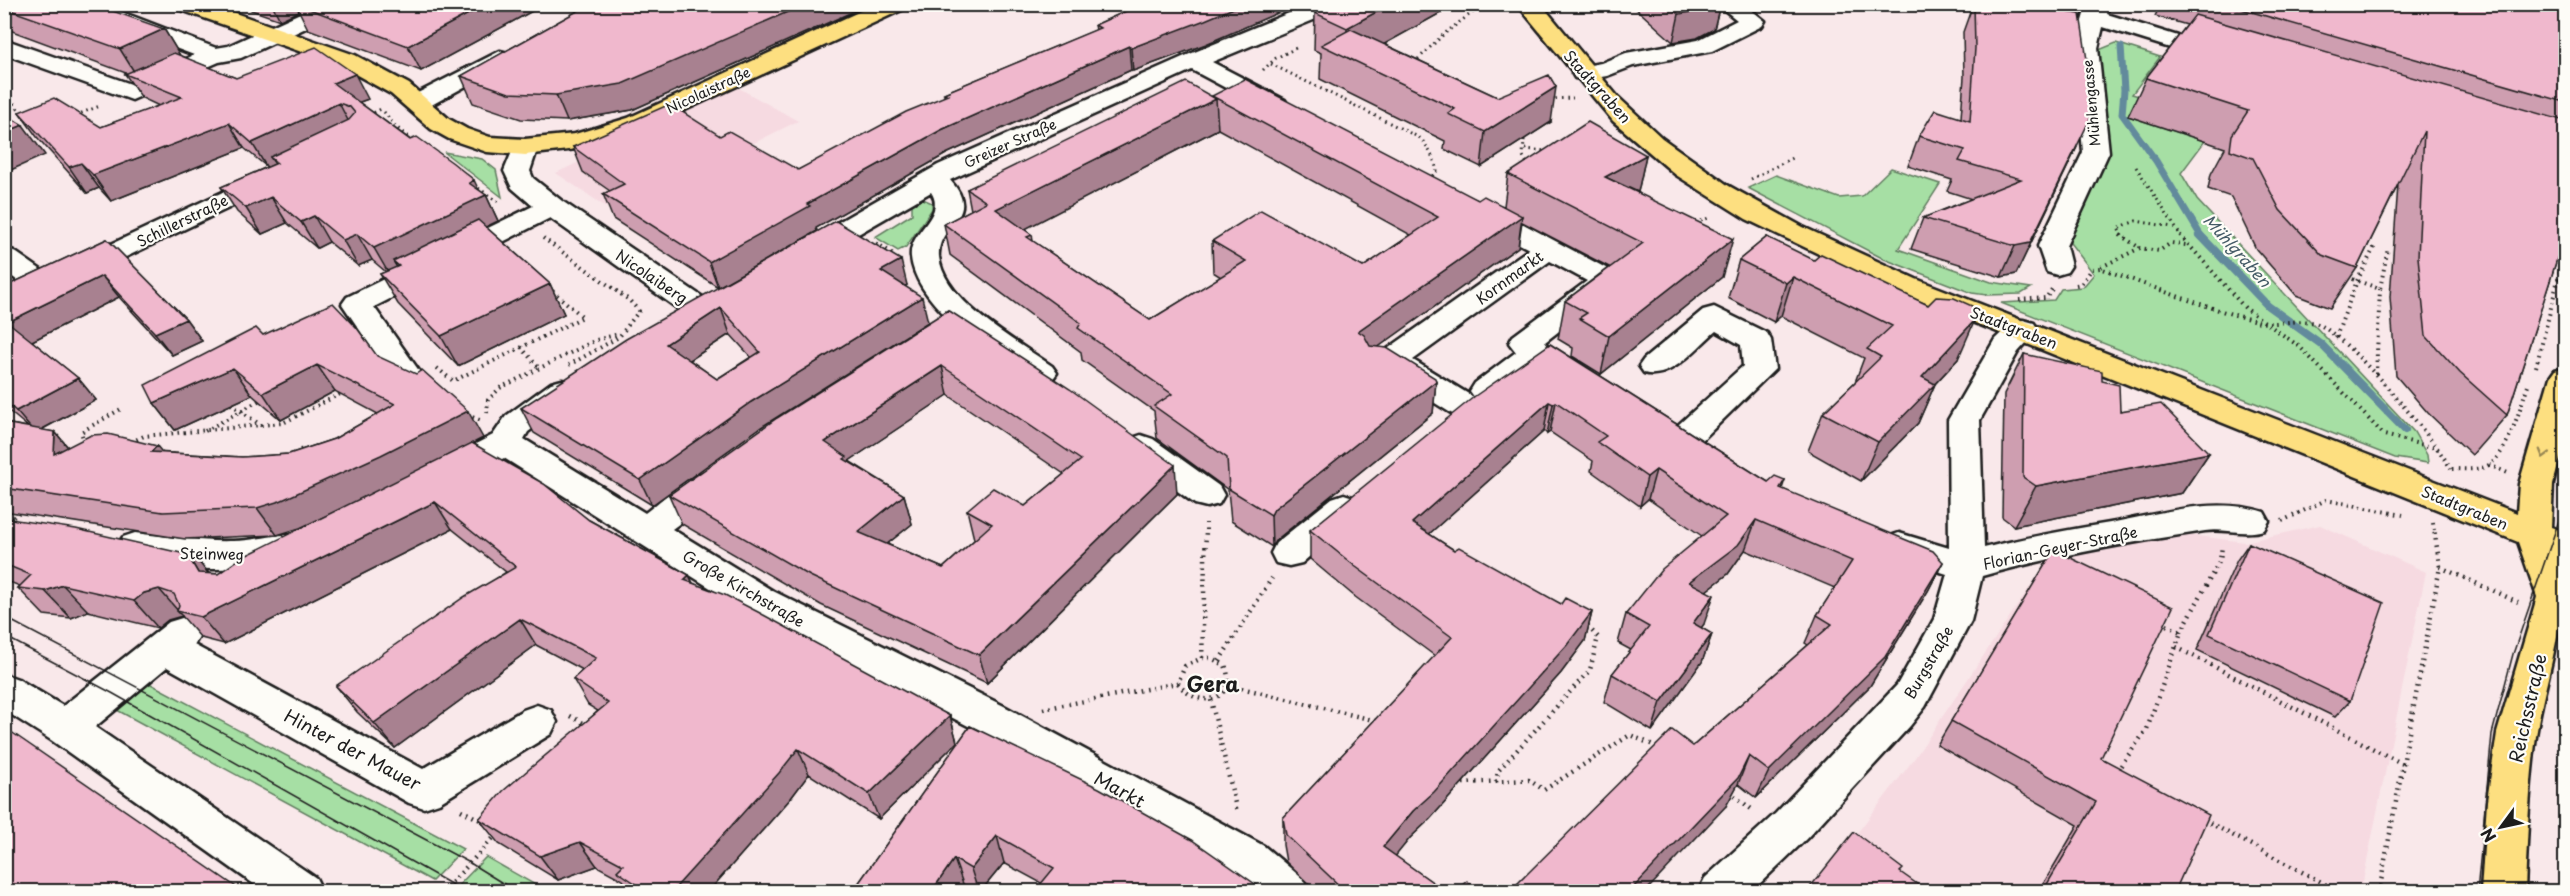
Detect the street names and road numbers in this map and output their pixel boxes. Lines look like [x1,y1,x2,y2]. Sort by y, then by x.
street label: Stadtgraben [1559,44,1637,128]
street label: Mühlengasse [2077,59,2105,147]
street label: Nicolaistraße [662,61,754,119]
street label: Greizer Straße [960,113,1060,173]
street label: Schillerstraße [132,188,232,252]
street label: Nicolaiberg [611,243,693,309]
street label: Kornmarkt [1470,245,1548,309]
street label: Stadtgraben [1967,300,2061,354]
street label: Stadtgraben [2418,479,2512,535]
street label: Florian-Geyer-Straße [1981,519,2139,575]
street label: Steinweg [180,541,244,565]
street label: Große Kirchstraße [679,544,809,632]
street label: Burgstraße [1898,621,1958,703]
street label: Reichsstraße [2501,651,2553,765]
street label: Hinter der Mauer [280,701,427,797]
street label: Markt [1090,764,1150,814]

